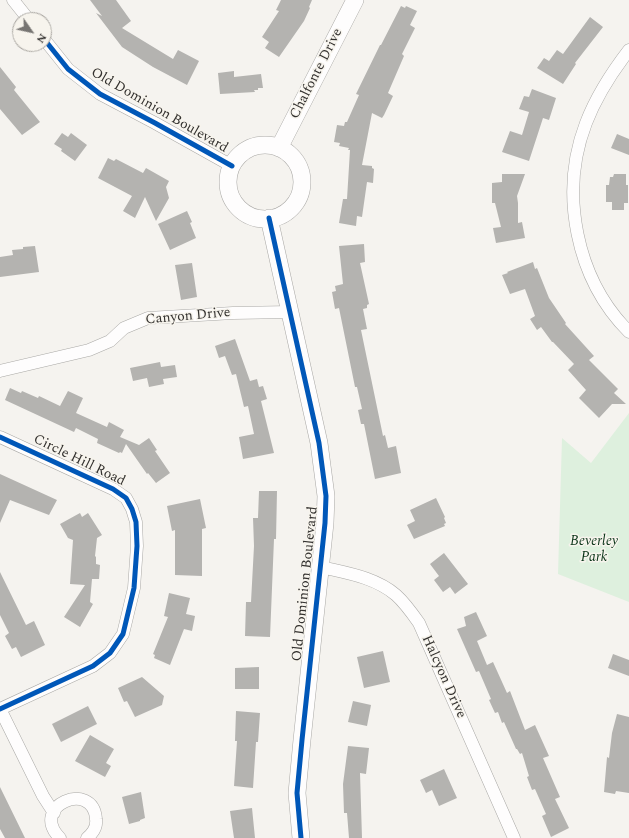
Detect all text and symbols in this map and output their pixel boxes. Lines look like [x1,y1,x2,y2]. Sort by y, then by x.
north arrow [12,12,52,52]
street label: Chalfonte Drive [287,26,347,122]
text: N [32,30,51,47]
street label: Old Dominion Boulevard [87,65,231,157]
street label: Canyon Drive [145,305,231,329]
street label: Circle Hill Road [30,431,128,491]
street label: Old Dominion Boulevard [290,506,322,662]
park label: Beverley Park [570,534,618,566]
street label: Halcyon Drive [417,633,469,721]

